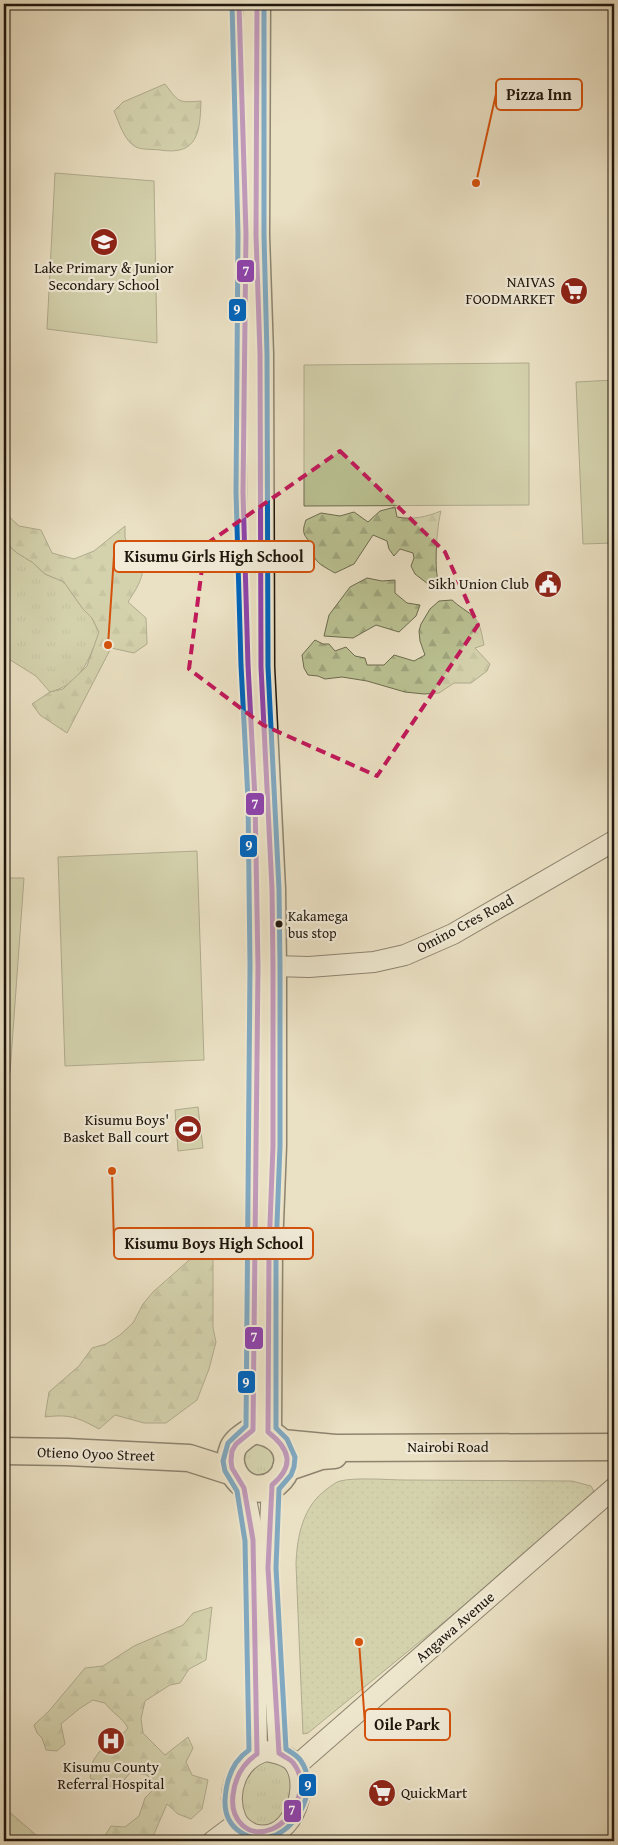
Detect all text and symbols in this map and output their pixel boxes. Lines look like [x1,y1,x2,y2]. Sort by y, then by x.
callout: Pizza Inn [496,79,582,110]
text: Pizza Inn [506,82,572,106]
school or university icon: Lake Primary & Junior Secondary School [89,227,119,257]
place label: Lake Primary & Junior Secondary School [34,257,174,295]
line badge: 7 [236,259,255,283]
text: 7 [242,261,250,281]
place label: NAIVAS FOODMARKET [465,271,556,309]
supermarket icon: NAIVAS FOODMARKET [559,276,589,306]
line badge: 9 [228,298,247,322]
text: 9 [233,299,241,319]
callout: Kisumu Girls High School [114,541,314,572]
text: Kisumu Girls High School [124,544,304,568]
public building icon: Sikh Union Club [533,569,563,599]
place label: Sikh Union Club [428,573,529,594]
line badge: 7 [245,792,265,816]
text: 7 [251,794,259,814]
line badge: 9 [239,834,258,858]
text: 9 [245,835,253,855]
street label: Omino Cres Road [413,889,517,958]
place label: Kakamega bus stop [288,906,349,943]
marker: Kakamega bus stop [274,919,284,929]
place label: Kisumu Boys' Basket Ball court [63,1109,170,1147]
sports icon: Kisumu Boys' Basket Ball court [173,1114,203,1144]
callout: Kisumu Boys High School [114,1228,313,1259]
text: Kisumu Boys High School [125,1231,304,1255]
line badge: 7 [244,1326,264,1350]
text: 7 [250,1327,258,1347]
line badge: 9 [237,1370,256,1394]
text: 9 [242,1372,250,1392]
street label: Nairobi Road [407,1436,489,1457]
street label: Otieno Oyoo Street [37,1441,156,1466]
street label: Angawa Avenue [411,1586,499,1667]
callout: Oile Park [365,1709,450,1740]
text: Oile Park [374,1712,441,1736]
hospital icon: Kisumu County Referral Hospital [96,1726,126,1756]
place label: Kisumu County Referral Hospital [58,1756,164,1794]
line badge: 9 [298,1773,317,1797]
text: 9 [304,1775,312,1795]
supermarket icon: QuickMart [367,1778,397,1808]
place label: QuickMart [401,1782,468,1803]
line badge: 7 [283,1799,302,1823]
text: 7 [288,1800,296,1820]

